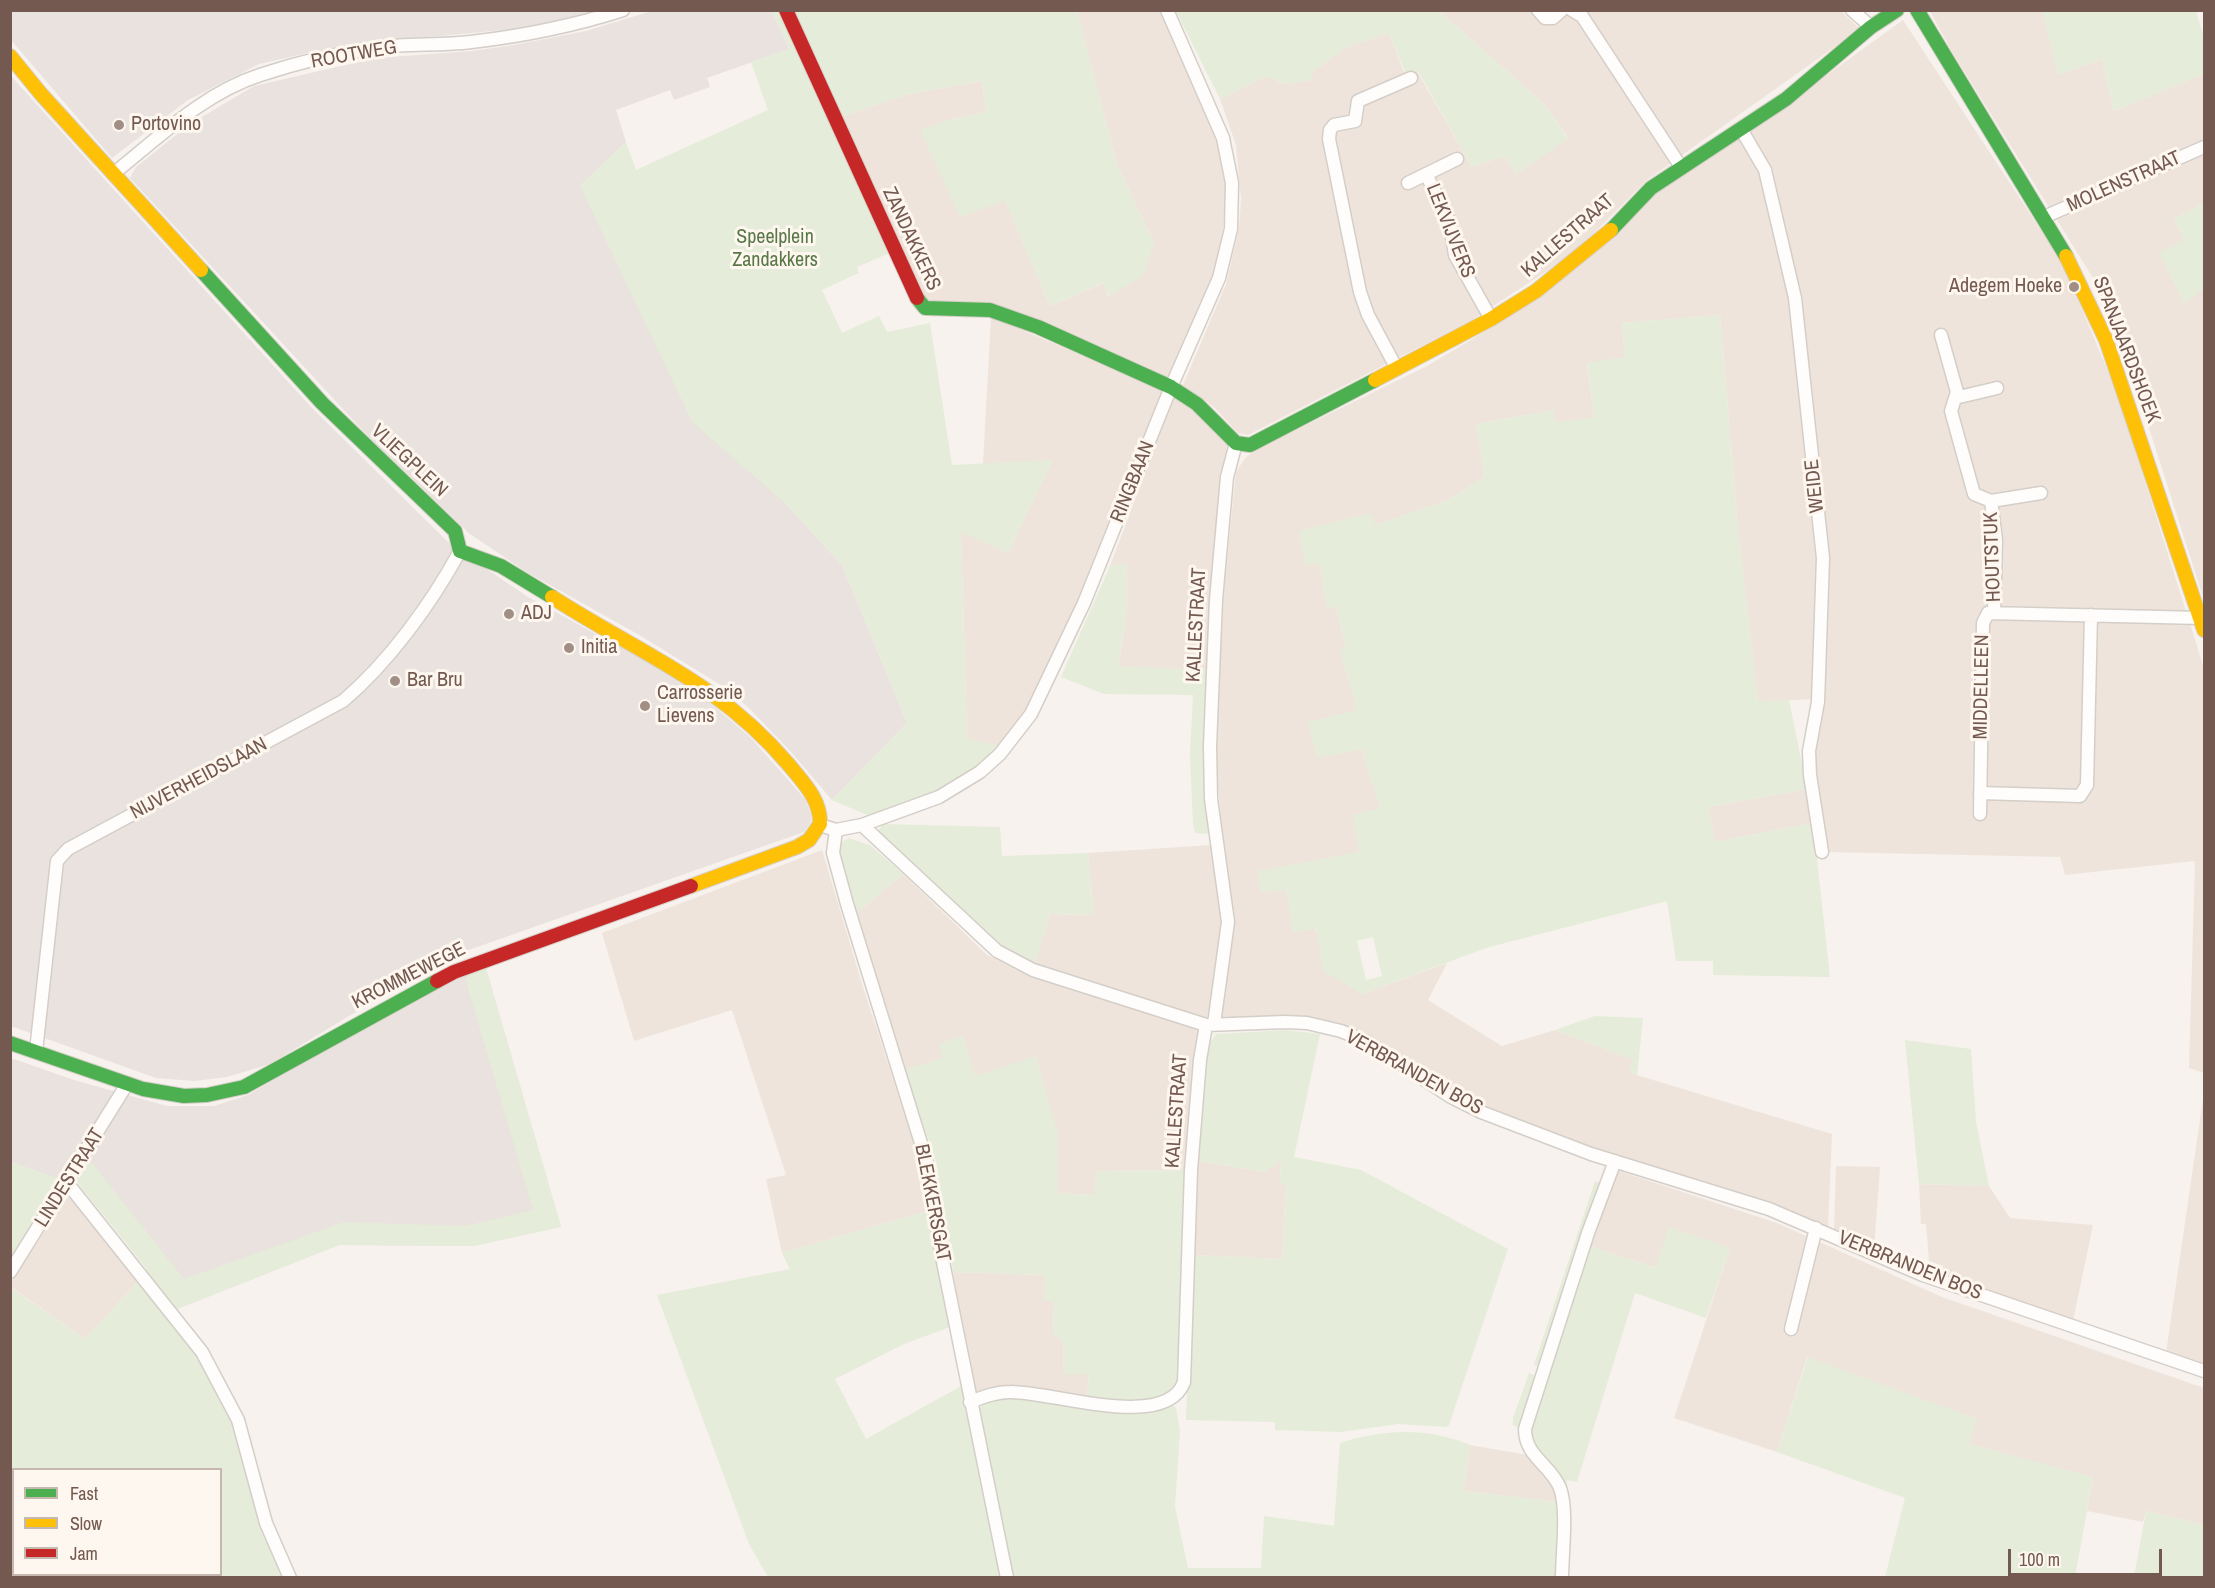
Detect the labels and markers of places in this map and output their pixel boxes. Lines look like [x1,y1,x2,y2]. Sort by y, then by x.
place label: Portovino [131,113,201,137]
marker: Portovino [112,118,126,132]
place label: Adegem Hoeke [1949,275,2062,299]
marker: Adegem Hoeke [2067,280,2081,294]
place label: ADJ [521,602,552,626]
marker: ADJ [502,607,516,621]
place label: Initia [581,636,617,660]
marker: Initia [562,641,576,655]
place label: Bar Bru [407,669,463,693]
marker: Bar Bru [388,674,402,688]
place label: Carrosserie Lievens [657,682,743,729]
marker: Carrosserie Lievens [638,699,652,713]

